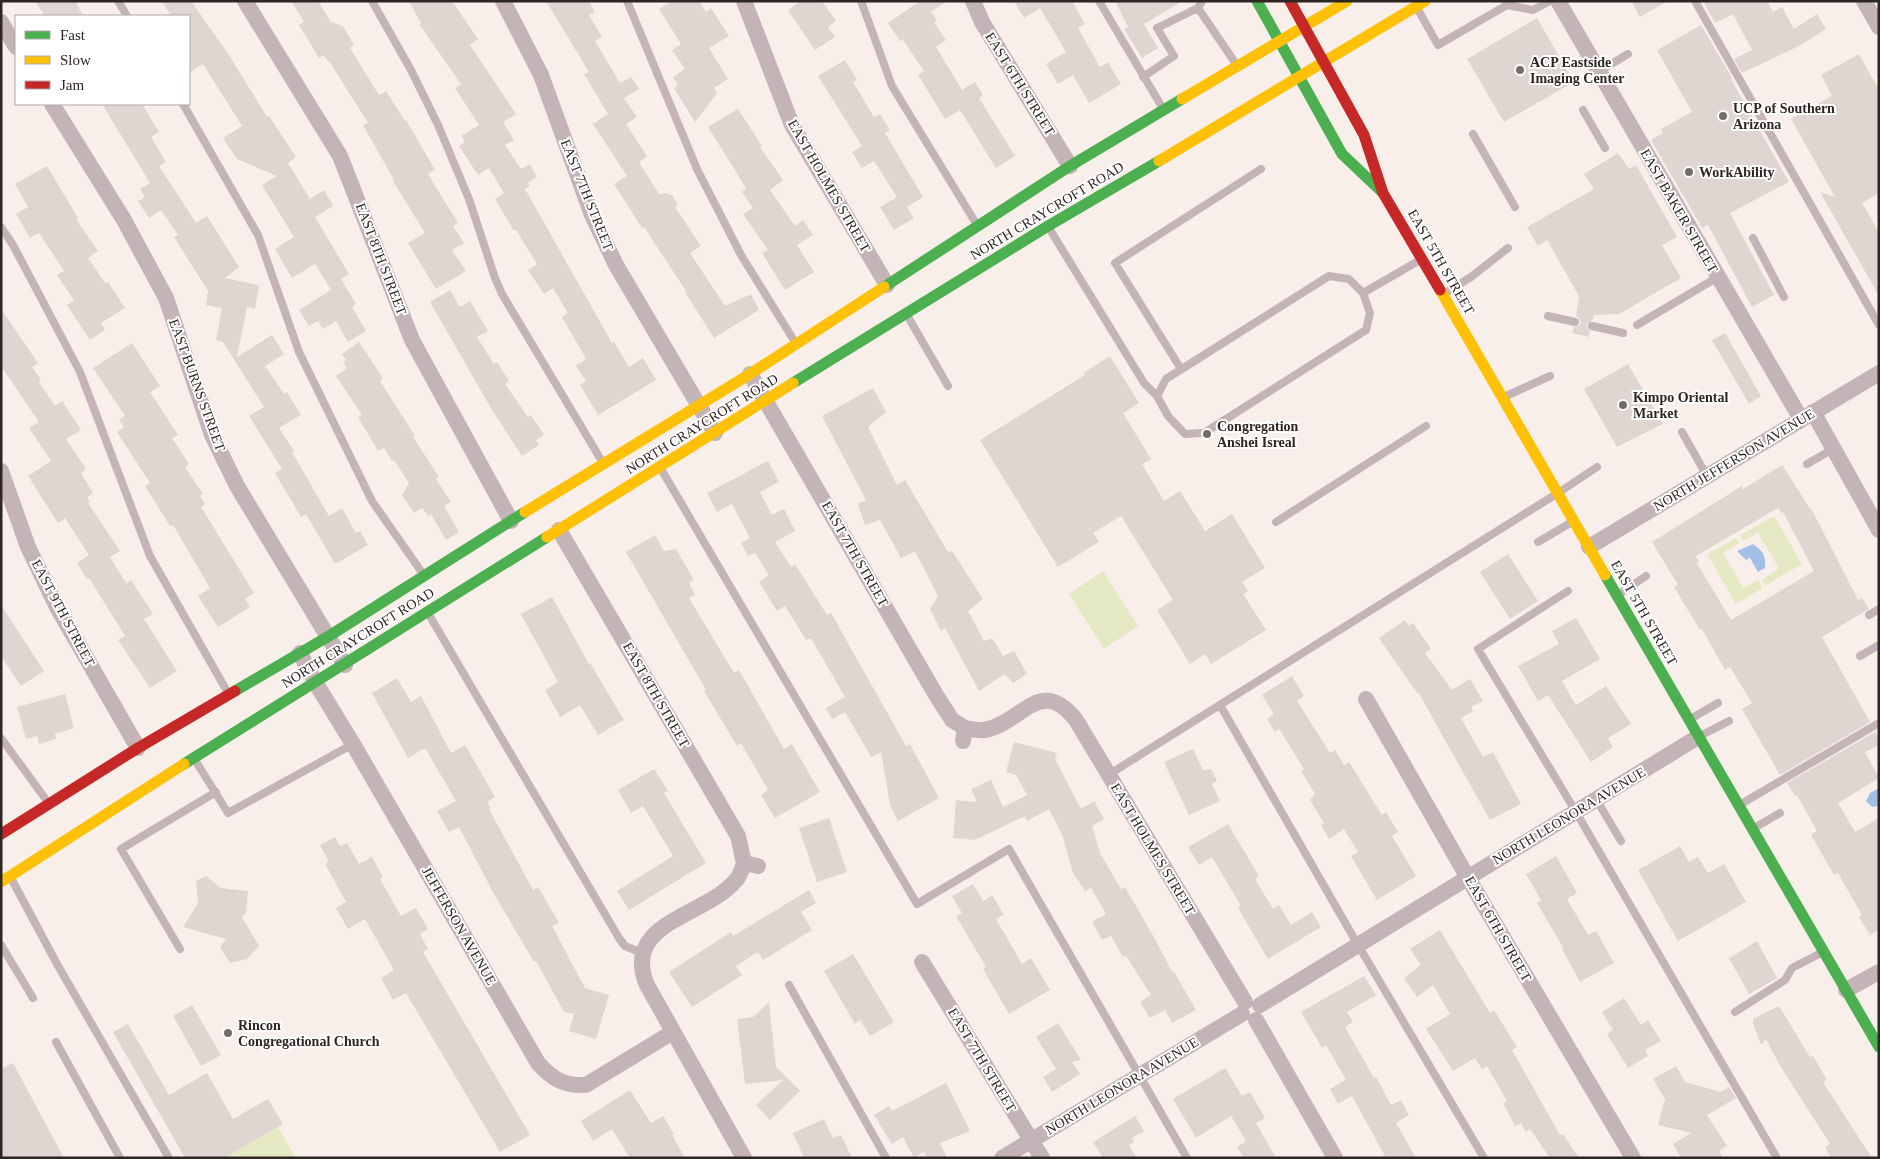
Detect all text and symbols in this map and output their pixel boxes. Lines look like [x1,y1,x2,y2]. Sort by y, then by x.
legend [15,15,190,105]
text: Fast [60,27,86,43]
street label: EAST 6TH STREET [982,30,1058,139]
text: Slow [60,52,91,68]
place label: ACP Eastside Imaging Center [1530,55,1625,86]
marker: ACP Eastside Imaging Center [1514,64,1526,76]
text: Jam [60,77,84,93]
place label: UCP of Southern Arizona [1733,101,1835,132]
marker: UCP of Southern Arizona [1717,110,1729,122]
street label: EAST HOLMES STREET [785,117,873,255]
street label: EAST 7TH STREET [558,137,616,253]
street label: EAST BAKER STREET [1637,146,1721,276]
street label: NORTH CRAYCROFT ROAD [967,159,1127,263]
place label: WorkAbility [1699,165,1774,180]
marker: WorkAbility [1683,166,1695,178]
street label: EAST 8TH STREET [353,201,409,318]
street label: EAST 5TH STREET [1405,207,1477,318]
street label: EAST BURNS STREET [166,317,228,454]
street label: NORTH CRAYCROFT ROAD [623,371,781,477]
place label: Kimpo Oriental Market [1633,390,1728,421]
marker: Kimpo Oriental Market [1617,399,1629,411]
street label: NORTH JEFFERSON AVENUE [1651,406,1817,514]
place label: Congregation Anshei Isreal [1217,419,1299,450]
marker: Congregation Anshei Isreal [1201,428,1213,440]
street label: EAST 7TH STREET [819,499,891,610]
street label: EAST 9TH STREET [29,557,98,669]
street label: EAST 5TH STREET [1608,558,1680,669]
street label: NORTH CRAYCROFT ROAD [279,585,437,691]
street label: EAST 8TH STREET [620,640,692,751]
street label: NORTH LEONORA AVENUE [1490,764,1648,868]
street label: EAST HOLMES STREET [1108,781,1198,918]
street label: JEFFERSON AVENUE [419,864,499,988]
street label: EAST 6TH STREET [1462,874,1534,985]
street label: EAST 7TH STREET [945,1005,1019,1115]
place label: Rincon Congregational Church [238,1018,380,1049]
marker: Rincon Congregational Church [222,1027,234,1039]
street label: NORTH LEONORA AVENUE [1043,1034,1201,1138]

